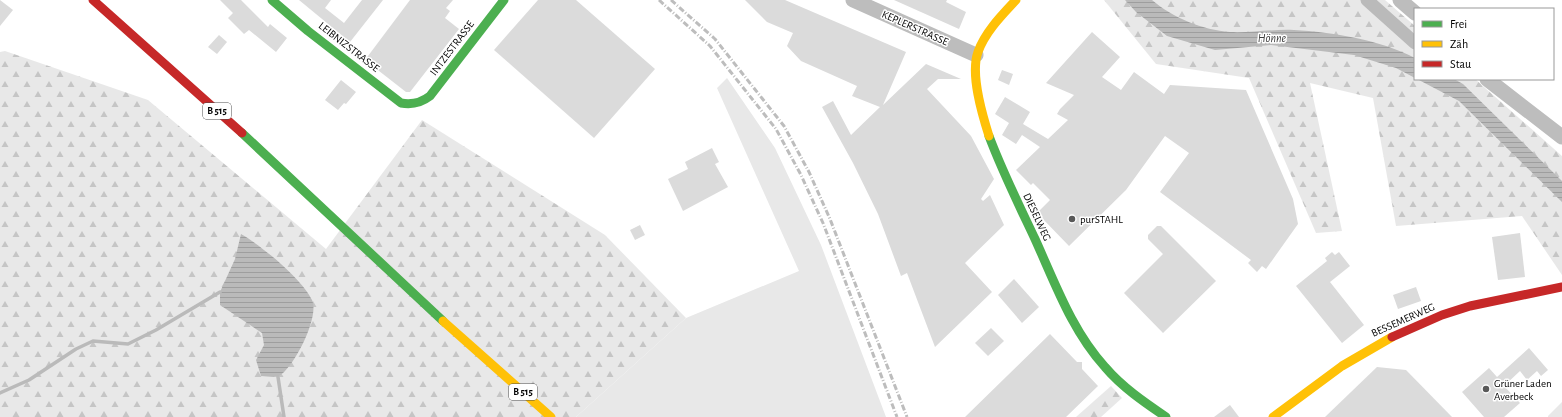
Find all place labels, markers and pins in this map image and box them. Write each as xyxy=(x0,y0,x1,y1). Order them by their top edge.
marker: purSTAHL xyxy=(1067,214,1077,224)
place label: purSTAHL xyxy=(1080,214,1123,225)
place label: Grüner Laden Averbeck xyxy=(1494,378,1552,402)
marker: Grüner Laden Averbeck xyxy=(1481,384,1491,394)

